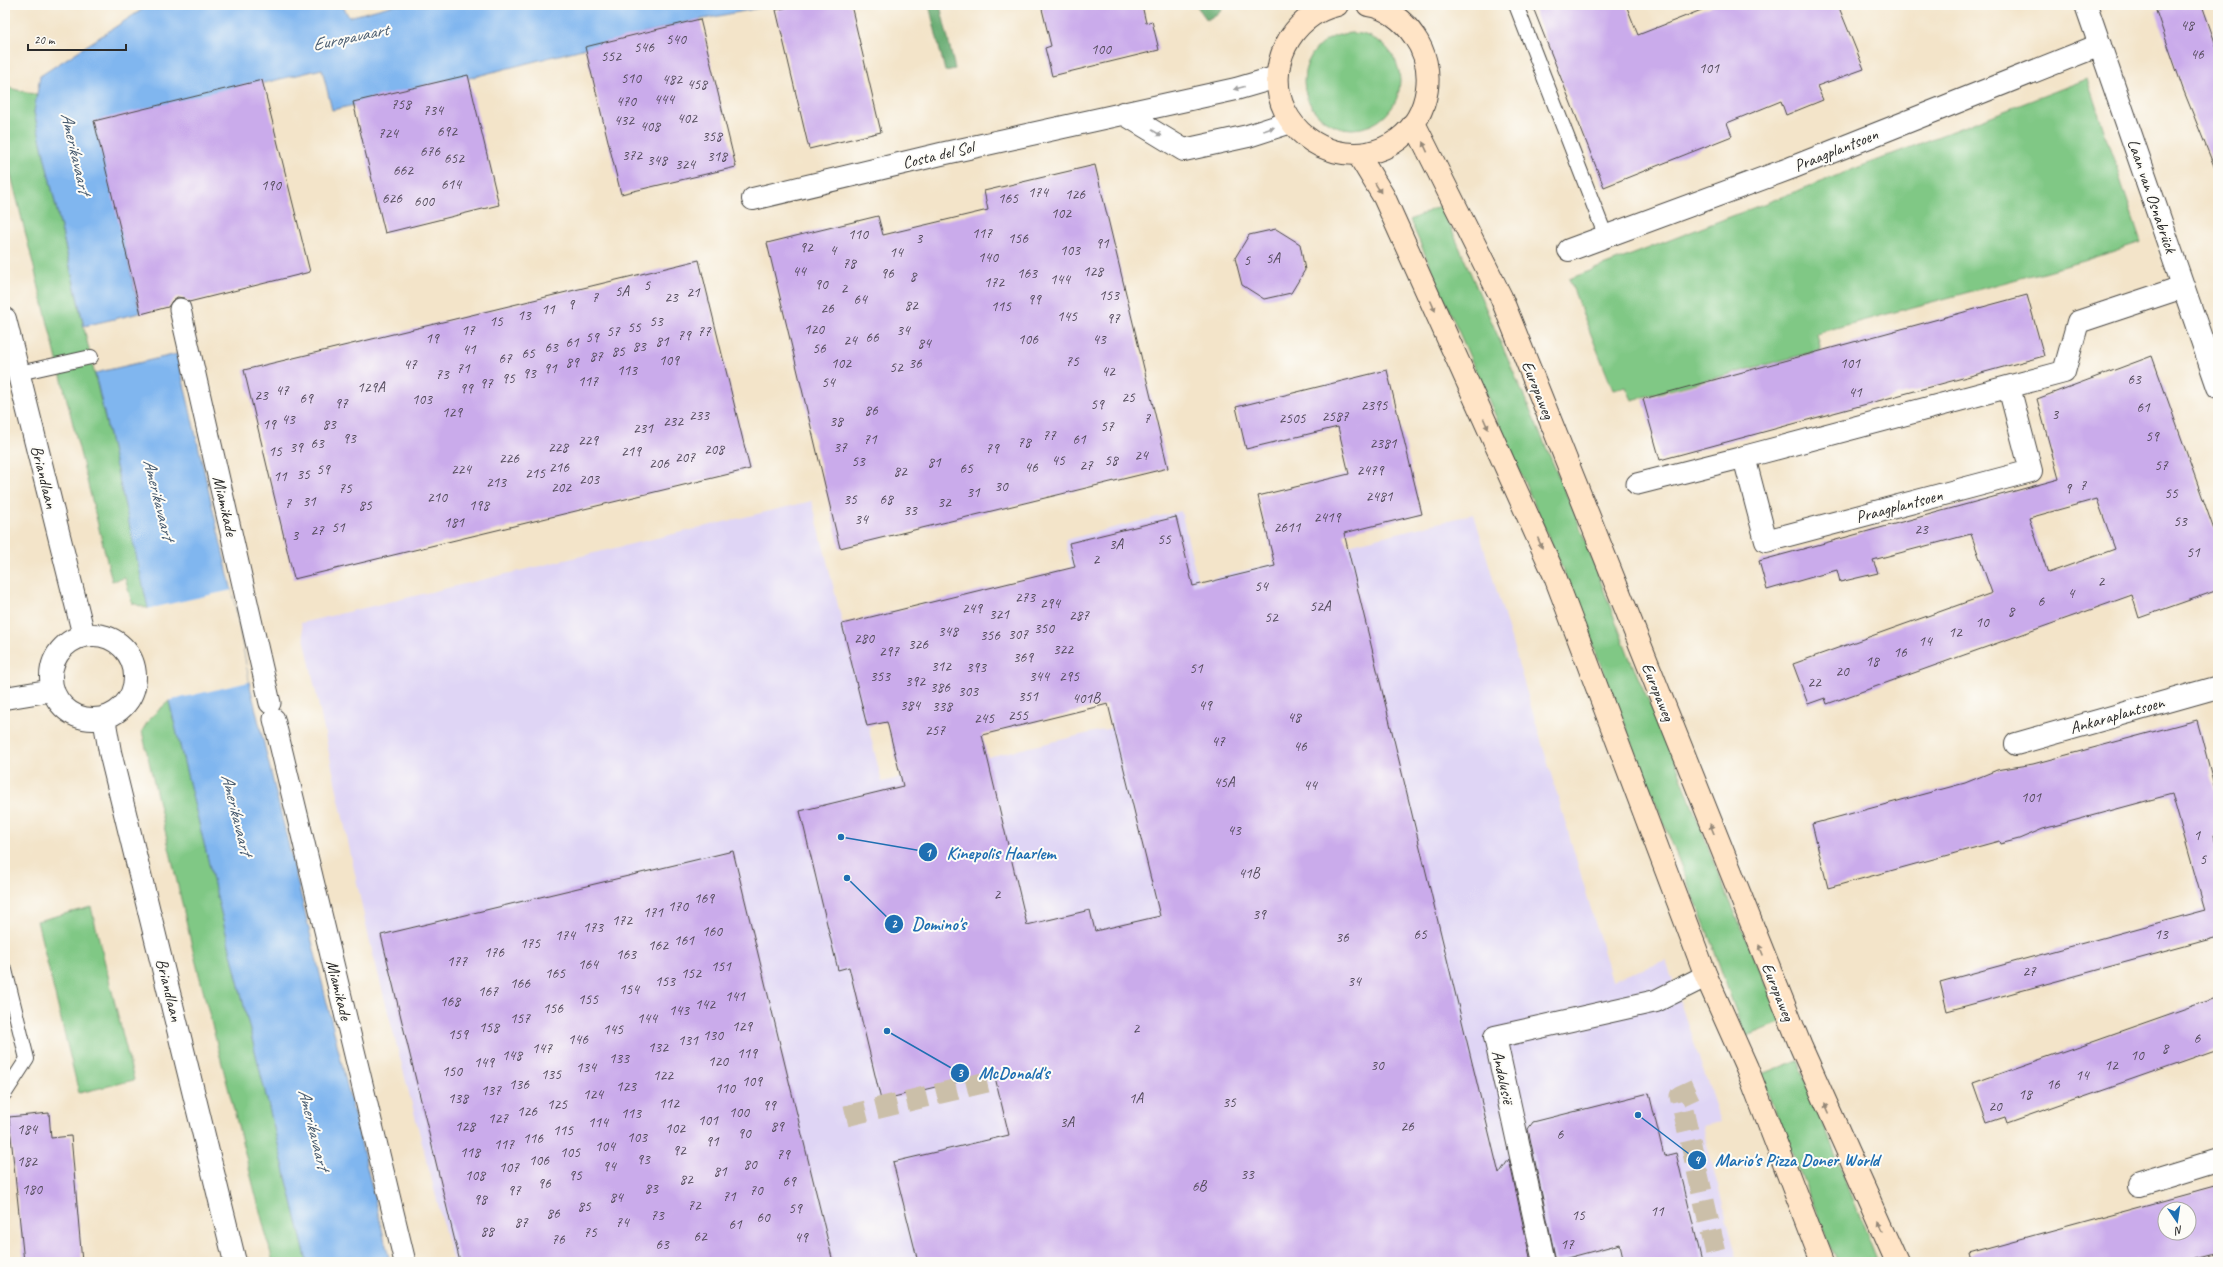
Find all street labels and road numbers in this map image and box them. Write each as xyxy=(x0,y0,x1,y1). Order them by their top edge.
street label: Praagplantsoen xyxy=(1791,124,1881,176)
street label: Costa del Sol xyxy=(900,136,979,173)
street label: Laan van Osnabrück xyxy=(2123,136,2182,257)
street label: Europaweg xyxy=(1517,358,1560,423)
street label: Briandlaan xyxy=(26,443,62,511)
street label: Miamikade xyxy=(208,474,242,539)
street label: Praagplantsoen xyxy=(1853,484,1945,528)
street label: Europaweg xyxy=(1637,660,1680,725)
street label: Ankaraplantsoen xyxy=(2067,691,2168,738)
street label: Briandlaan xyxy=(151,956,187,1024)
street label: Miamikade xyxy=(321,958,357,1024)
street label: Europaweg xyxy=(1757,960,1800,1025)
street label: Andalusië xyxy=(1487,1049,1519,1108)

